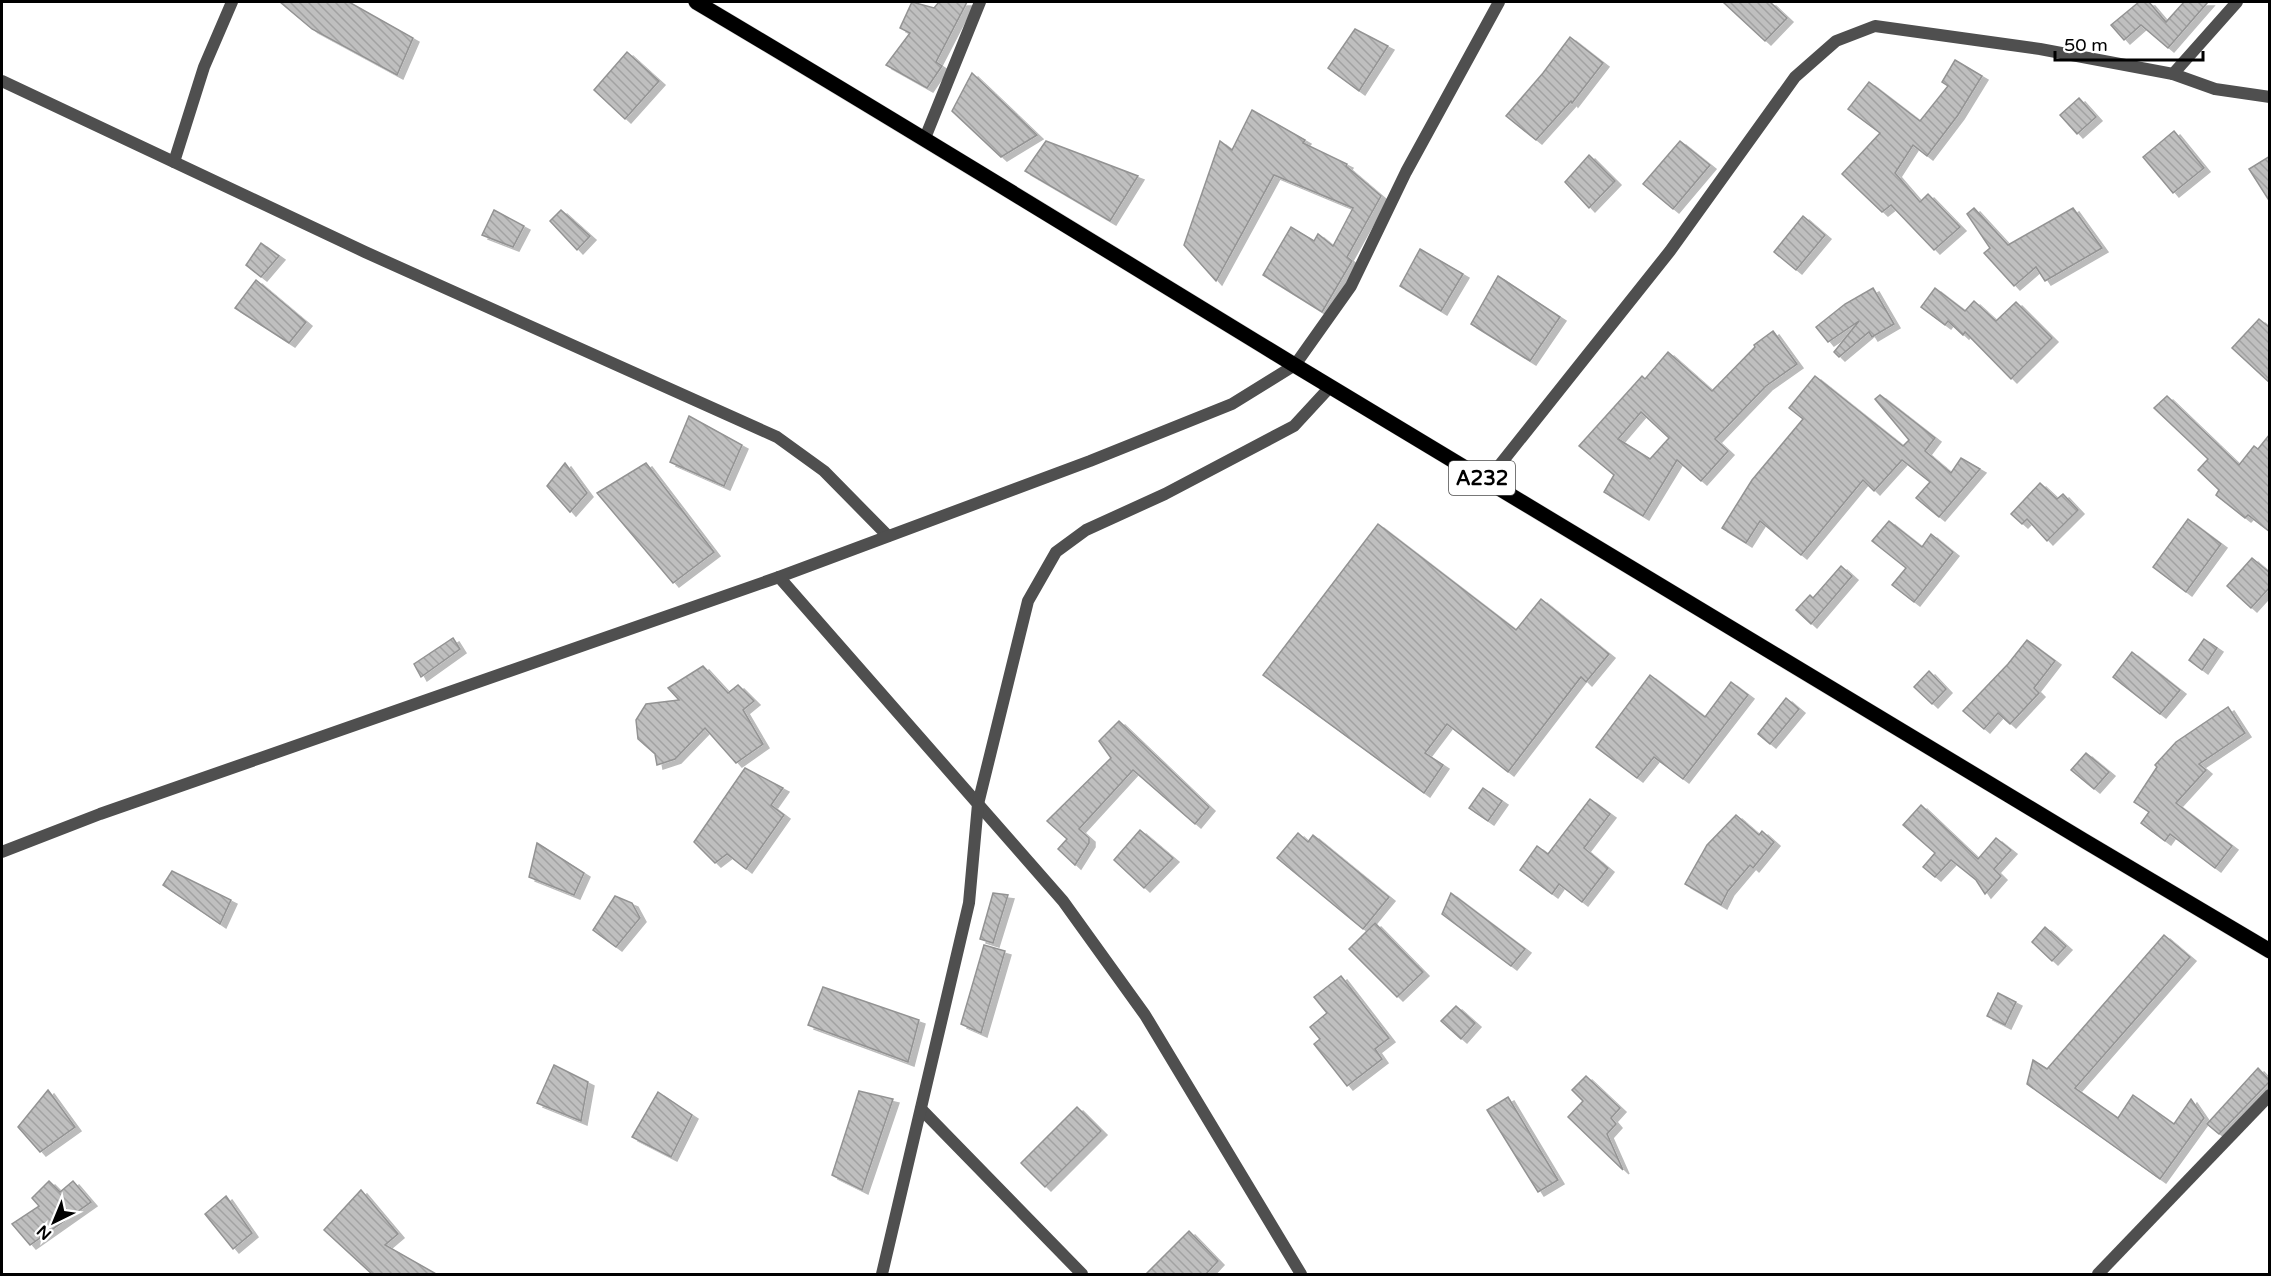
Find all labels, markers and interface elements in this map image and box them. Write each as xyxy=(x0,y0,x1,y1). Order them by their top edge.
scale bar xyxy=(2055,24,2204,62)
text: 50 m xyxy=(2064,34,2108,56)
road number: A232 xyxy=(1449,461,1515,495)
north arrow xyxy=(24,1192,84,1252)
text: N xyxy=(33,1221,56,1244)

